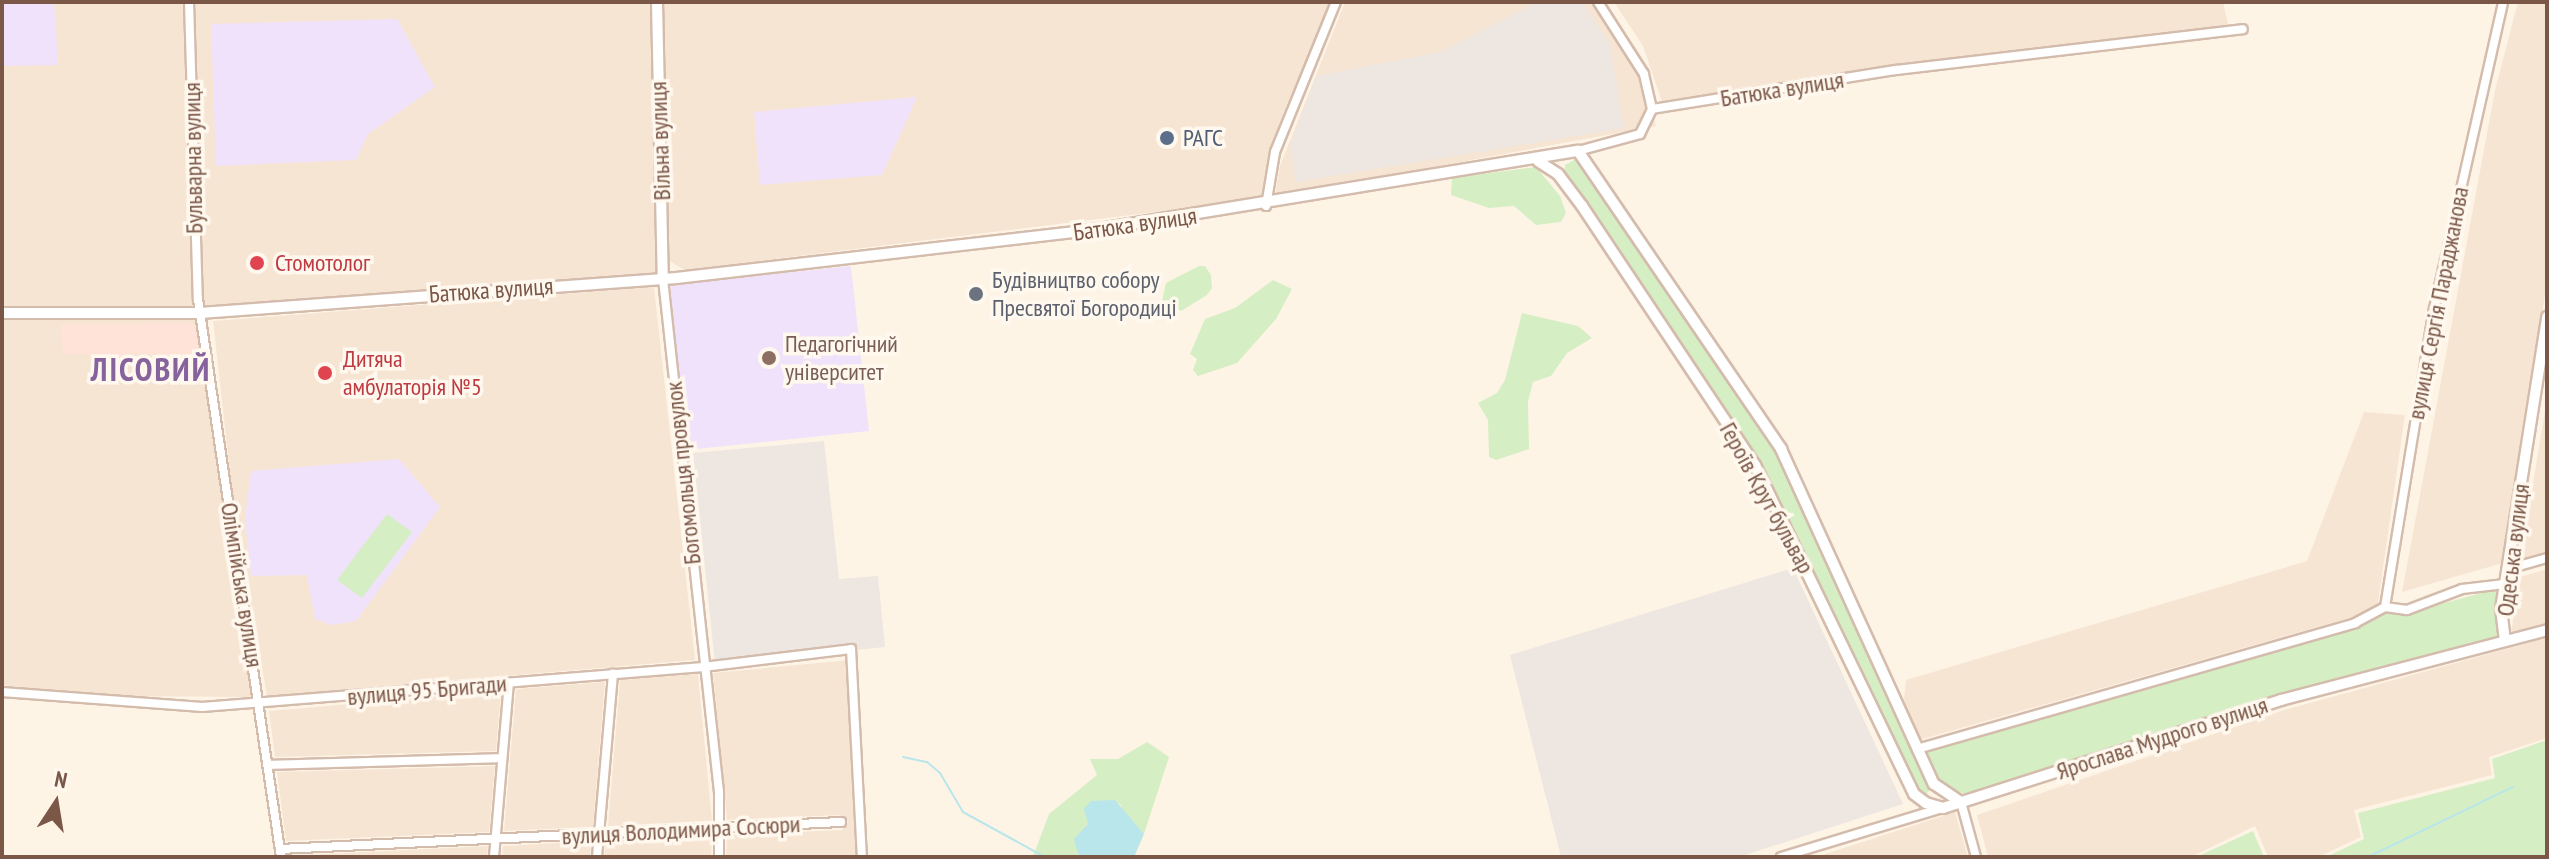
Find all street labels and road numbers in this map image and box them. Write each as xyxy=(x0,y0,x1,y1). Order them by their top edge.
street label: Батюка вулиця xyxy=(1718,65,1846,113)
street label: Вільна вулиця xyxy=(644,81,676,201)
street label: Бульварна вулиця xyxy=(177,82,209,234)
street label: вулиця Сергія Параджанова xyxy=(2401,184,2475,422)
street label: Батюка вулиця xyxy=(1071,201,1199,247)
street label: Батюка вулиця xyxy=(428,271,554,309)
street label: Богомольця провулок xyxy=(659,380,707,566)
street label: Героїв Крут бульвар xyxy=(1713,417,1821,579)
street label: Одеська вулиця xyxy=(2491,482,2535,618)
street label: Олімпійська вулиця xyxy=(215,501,269,669)
street label: вулиця 95 Бригади xyxy=(346,669,508,711)
street label: Ярослава Мудрого вулиця xyxy=(2053,690,2271,786)
street label: вулиця Володимира Сосюри xyxy=(561,809,801,851)

